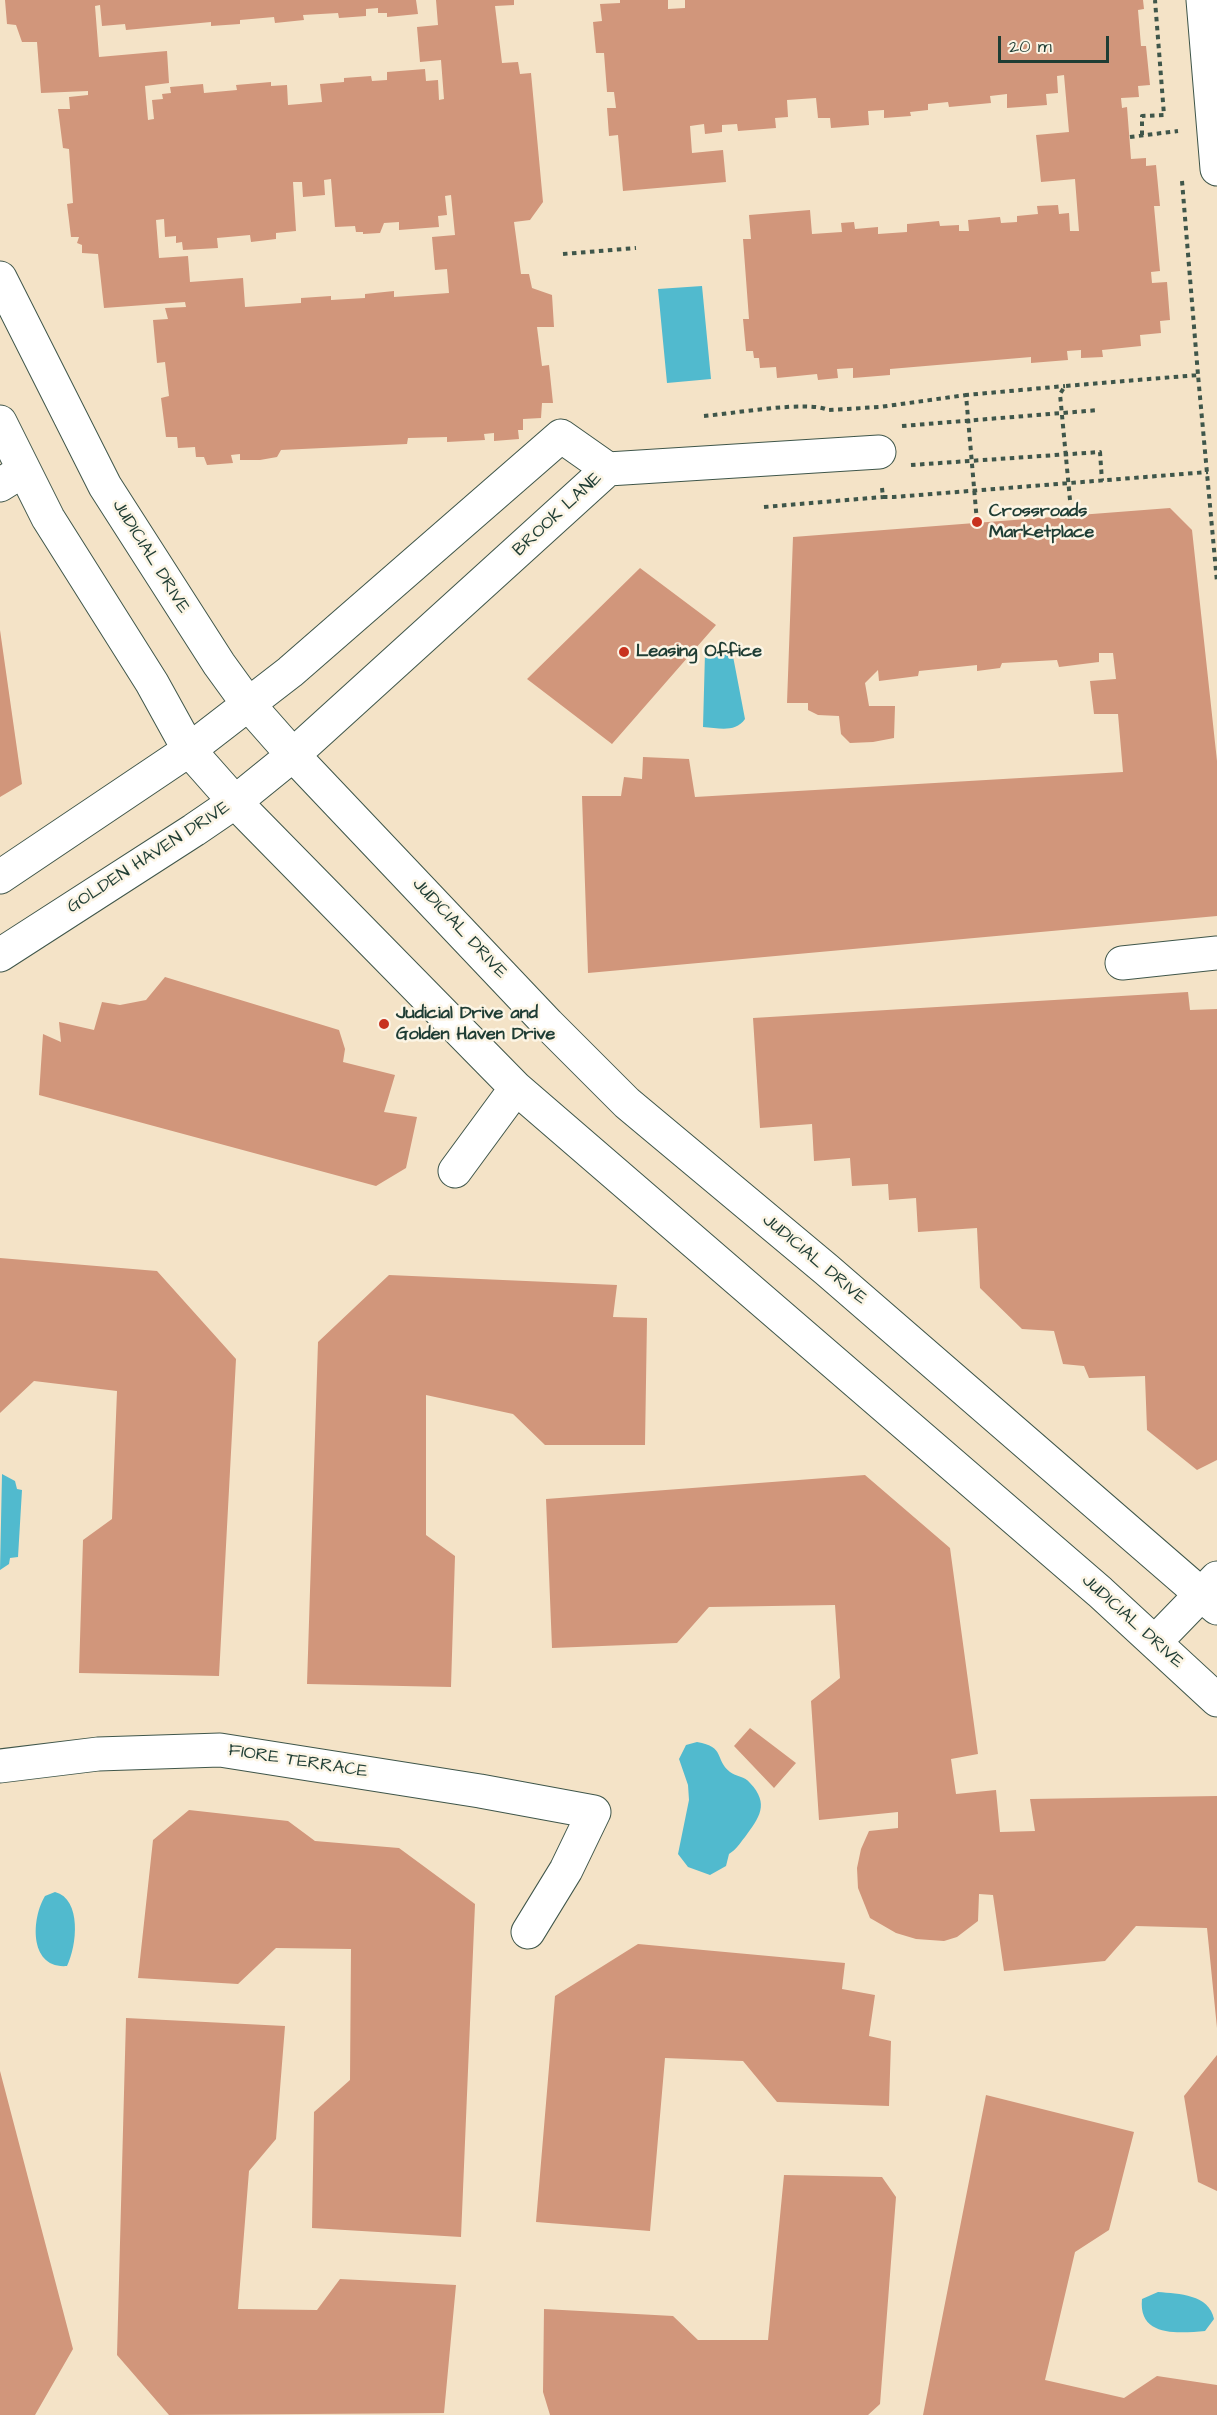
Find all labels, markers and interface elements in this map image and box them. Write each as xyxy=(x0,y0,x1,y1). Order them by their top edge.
scale bar xyxy=(1001,24,1112,62)
text: 20 m xyxy=(1009,34,1052,59)
street label: BROOK LANE xyxy=(509,468,607,562)
street label: JUDICIAL DRIVE xyxy=(106,496,194,618)
place label: Crossroads Marketplace xyxy=(989,501,1094,544)
marker: Crossroads Marketplace xyxy=(970,515,984,529)
place label: Leasing Office xyxy=(636,641,762,663)
marker: Leasing Office xyxy=(617,645,631,659)
street label: GOLDEN HAVEN DRIVE xyxy=(64,797,234,919)
street label: JUDICIAL DRIVE xyxy=(407,874,511,984)
place label: Judicial Drive and Golden Haven Drive xyxy=(396,1003,555,1046)
marker: Judicial Drive and Golden Haven Drive xyxy=(377,1017,391,1031)
street label: JUDICIAL DRIVE xyxy=(757,1210,871,1310)
street label: JUDICIAL DRIVE xyxy=(1077,1571,1187,1673)
street label: FIORE TERRACE xyxy=(227,1740,369,1784)

